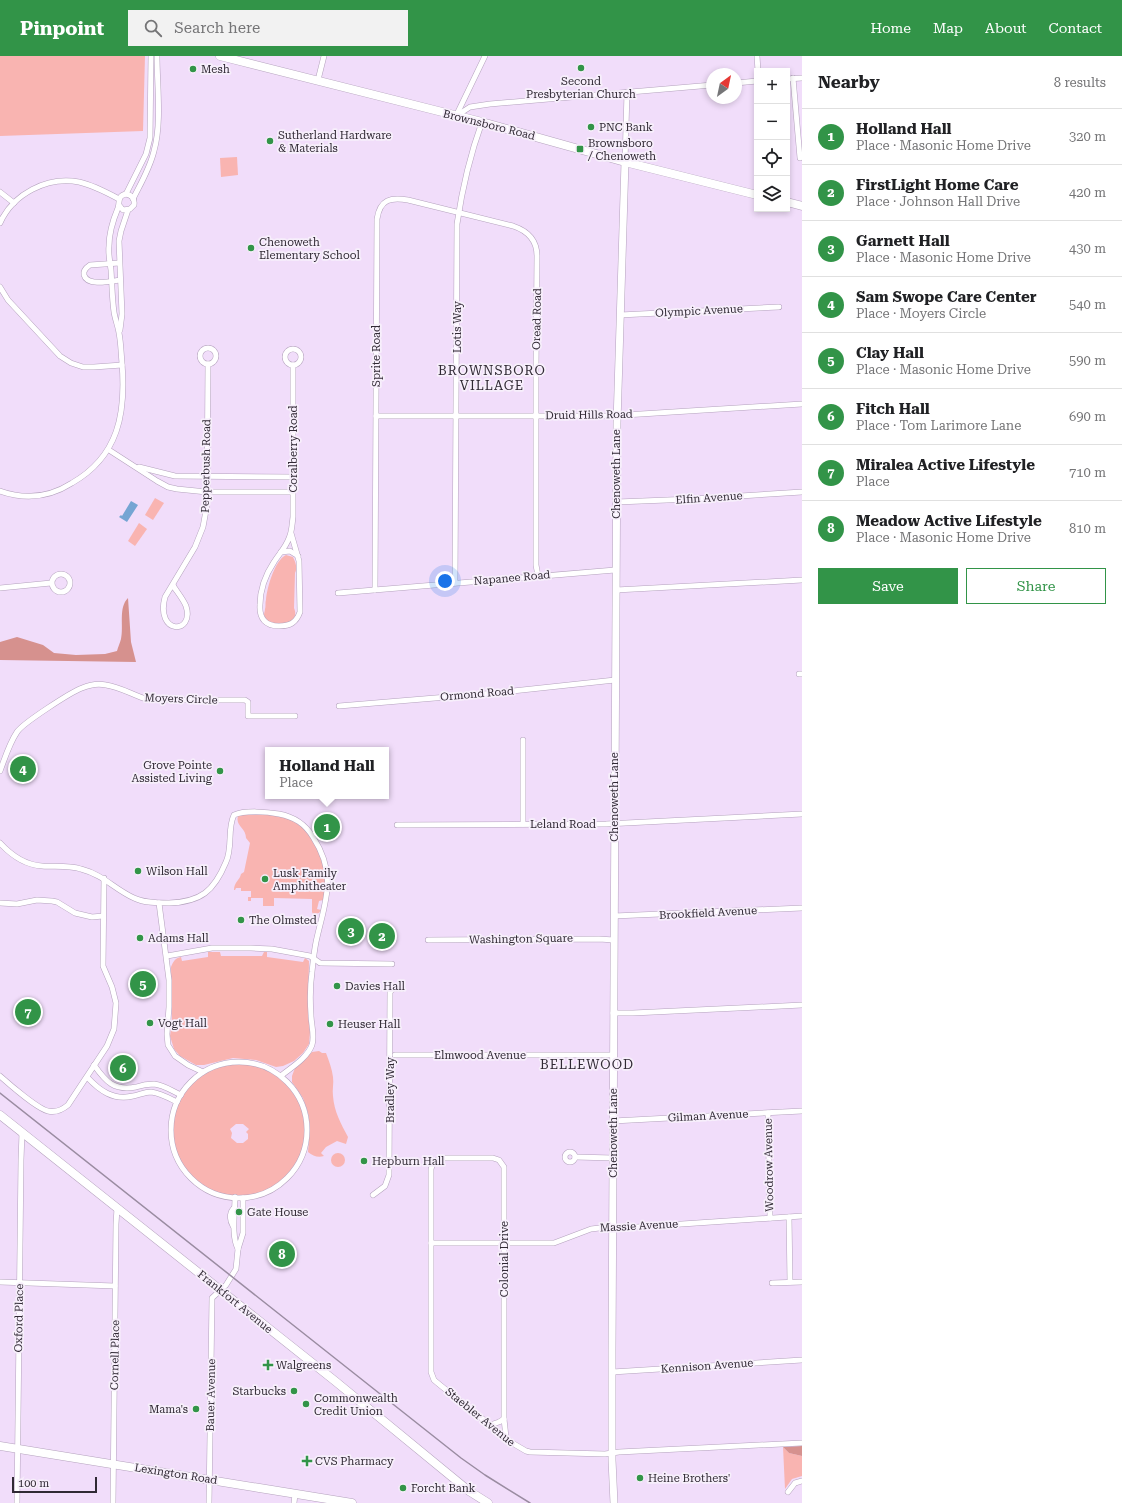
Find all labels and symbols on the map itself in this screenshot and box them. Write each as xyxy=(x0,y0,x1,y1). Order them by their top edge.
place label: Mesh xyxy=(201,63,230,76)
marker: Second Presbyterian Church xyxy=(576,63,586,73)
marker: Mesh xyxy=(188,64,198,74)
north arrow xyxy=(706,68,742,104)
place label: Second Presbyterian Church xyxy=(526,75,636,101)
street label: Brownsboro Road xyxy=(442,107,536,143)
place label: PNC Bank xyxy=(599,121,653,134)
marker: PNC Bank xyxy=(586,122,596,132)
place label: Sutherland Hardware & Materials xyxy=(278,129,392,155)
marker: Sutherland Hardware & Materials xyxy=(265,136,275,146)
place label: Brownsboro / Chenoweth xyxy=(587,137,656,163)
marker: Brownsboro / Chenoweth xyxy=(575,144,585,154)
place label: Chenoweth Elementary School xyxy=(259,236,360,262)
marker: Chenoweth Elementary School xyxy=(246,243,256,253)
street label: Oread Road xyxy=(530,288,544,350)
street label: Lotis Way xyxy=(451,300,464,353)
street label: Olympic Avenue xyxy=(655,302,743,320)
street label: Sprite Road xyxy=(370,325,383,387)
district label: BROWNSBORO VILLAGE xyxy=(438,363,546,393)
street label: Coralberry Road xyxy=(287,405,300,493)
street label: Druid Hills Road xyxy=(545,408,633,422)
street label: Pepperbush Road xyxy=(199,419,213,513)
street label: Chenoweth Lane xyxy=(610,429,623,519)
street label: Elfin Avenue xyxy=(675,489,743,507)
street label: Napanee Road xyxy=(473,568,551,588)
your location xyxy=(435,571,455,591)
street label: Ormond Road xyxy=(440,684,514,704)
street label: Moyers Circle xyxy=(144,691,218,707)
street label: Chenoweth Lane xyxy=(608,752,621,842)
pin: 4 xyxy=(10,754,36,784)
place label: Grove Pointe Assisted Living xyxy=(132,759,213,785)
marker: Grove Pointe Assisted Living xyxy=(215,766,225,776)
pin: 1 xyxy=(314,812,340,842)
street label: Leland Road xyxy=(530,818,596,831)
place label: Wilson Hall xyxy=(146,865,208,878)
marker: Wilson Hall xyxy=(133,866,143,876)
place label: Lusk Family Amphitheater xyxy=(273,867,347,893)
marker: Lusk Family Amphitheater xyxy=(260,874,270,884)
street label: Brookfield Avenue xyxy=(659,904,757,922)
place label: The Olmsted xyxy=(249,914,317,927)
marker: The Olmsted xyxy=(236,915,246,925)
pin: 3 xyxy=(338,916,364,946)
pin: 2 xyxy=(369,921,395,951)
place label: Adams Hall xyxy=(148,932,209,945)
street label: Washington Square xyxy=(469,932,573,946)
marker: Adams Hall xyxy=(135,933,145,943)
pin: 5 xyxy=(130,969,156,999)
place label: Davies Hall xyxy=(345,980,406,993)
marker: Davies Hall xyxy=(332,981,342,991)
pin: 7 xyxy=(15,997,41,1027)
place label: Vogt Hall xyxy=(158,1017,207,1030)
marker: Vogt Hall xyxy=(145,1018,155,1028)
place label: Heuser Hall xyxy=(338,1018,401,1031)
marker: Heuser Hall xyxy=(325,1019,335,1029)
street label: Elmwood Avenue xyxy=(434,1049,526,1062)
pin: 6 xyxy=(110,1053,136,1083)
street label: Bradley Way xyxy=(384,1056,397,1123)
district label: BELLEWOOD xyxy=(540,1057,634,1072)
street label: Chenoweth Lane xyxy=(607,1088,620,1178)
street label: Gilman Avenue xyxy=(667,1107,749,1125)
street label: Woodrow Avenue xyxy=(762,1118,776,1212)
place label: Hepburn Hall xyxy=(372,1155,445,1168)
marker: Hepburn Hall xyxy=(359,1156,369,1166)
place label: Gate House xyxy=(247,1206,308,1219)
marker: Gate House xyxy=(234,1207,244,1217)
street label: Massie Avenue xyxy=(599,1217,679,1235)
street label: Colonial Drive xyxy=(498,1221,511,1297)
pin: 8 xyxy=(269,1239,295,1269)
street label: Frankfort Avenue xyxy=(195,1268,275,1336)
street label: Oxford Place xyxy=(12,1284,26,1352)
street label: Cornell Place xyxy=(108,1320,122,1390)
street label: Kennison Avenue xyxy=(660,1356,754,1376)
street label: Bauer Avenue xyxy=(204,1358,218,1432)
place label: Walgreens xyxy=(276,1359,331,1372)
marker: Walgreens xyxy=(263,1360,273,1370)
place label: Starbucks xyxy=(232,1385,286,1398)
street label: Staebler Avenue xyxy=(443,1385,517,1449)
marker: Starbucks xyxy=(289,1386,299,1396)
place label: Commonwealth Credit Union xyxy=(314,1392,398,1418)
marker: Commonwealth Credit Union xyxy=(301,1399,311,1409)
place label: Mama's xyxy=(149,1403,188,1416)
marker: Mama's xyxy=(191,1404,201,1414)
place label: CVS Pharmacy xyxy=(315,1455,394,1468)
marker: CVS Pharmacy xyxy=(302,1456,312,1466)
street label: Lexington Road xyxy=(134,1461,218,1487)
place label: Heine Brothers' xyxy=(648,1472,731,1485)
marker: Heine Brothers' xyxy=(635,1473,645,1483)
scale bar xyxy=(12,1475,97,1494)
place label: Forcht Bank xyxy=(411,1482,476,1495)
marker: Forcht Bank xyxy=(398,1483,408,1493)

